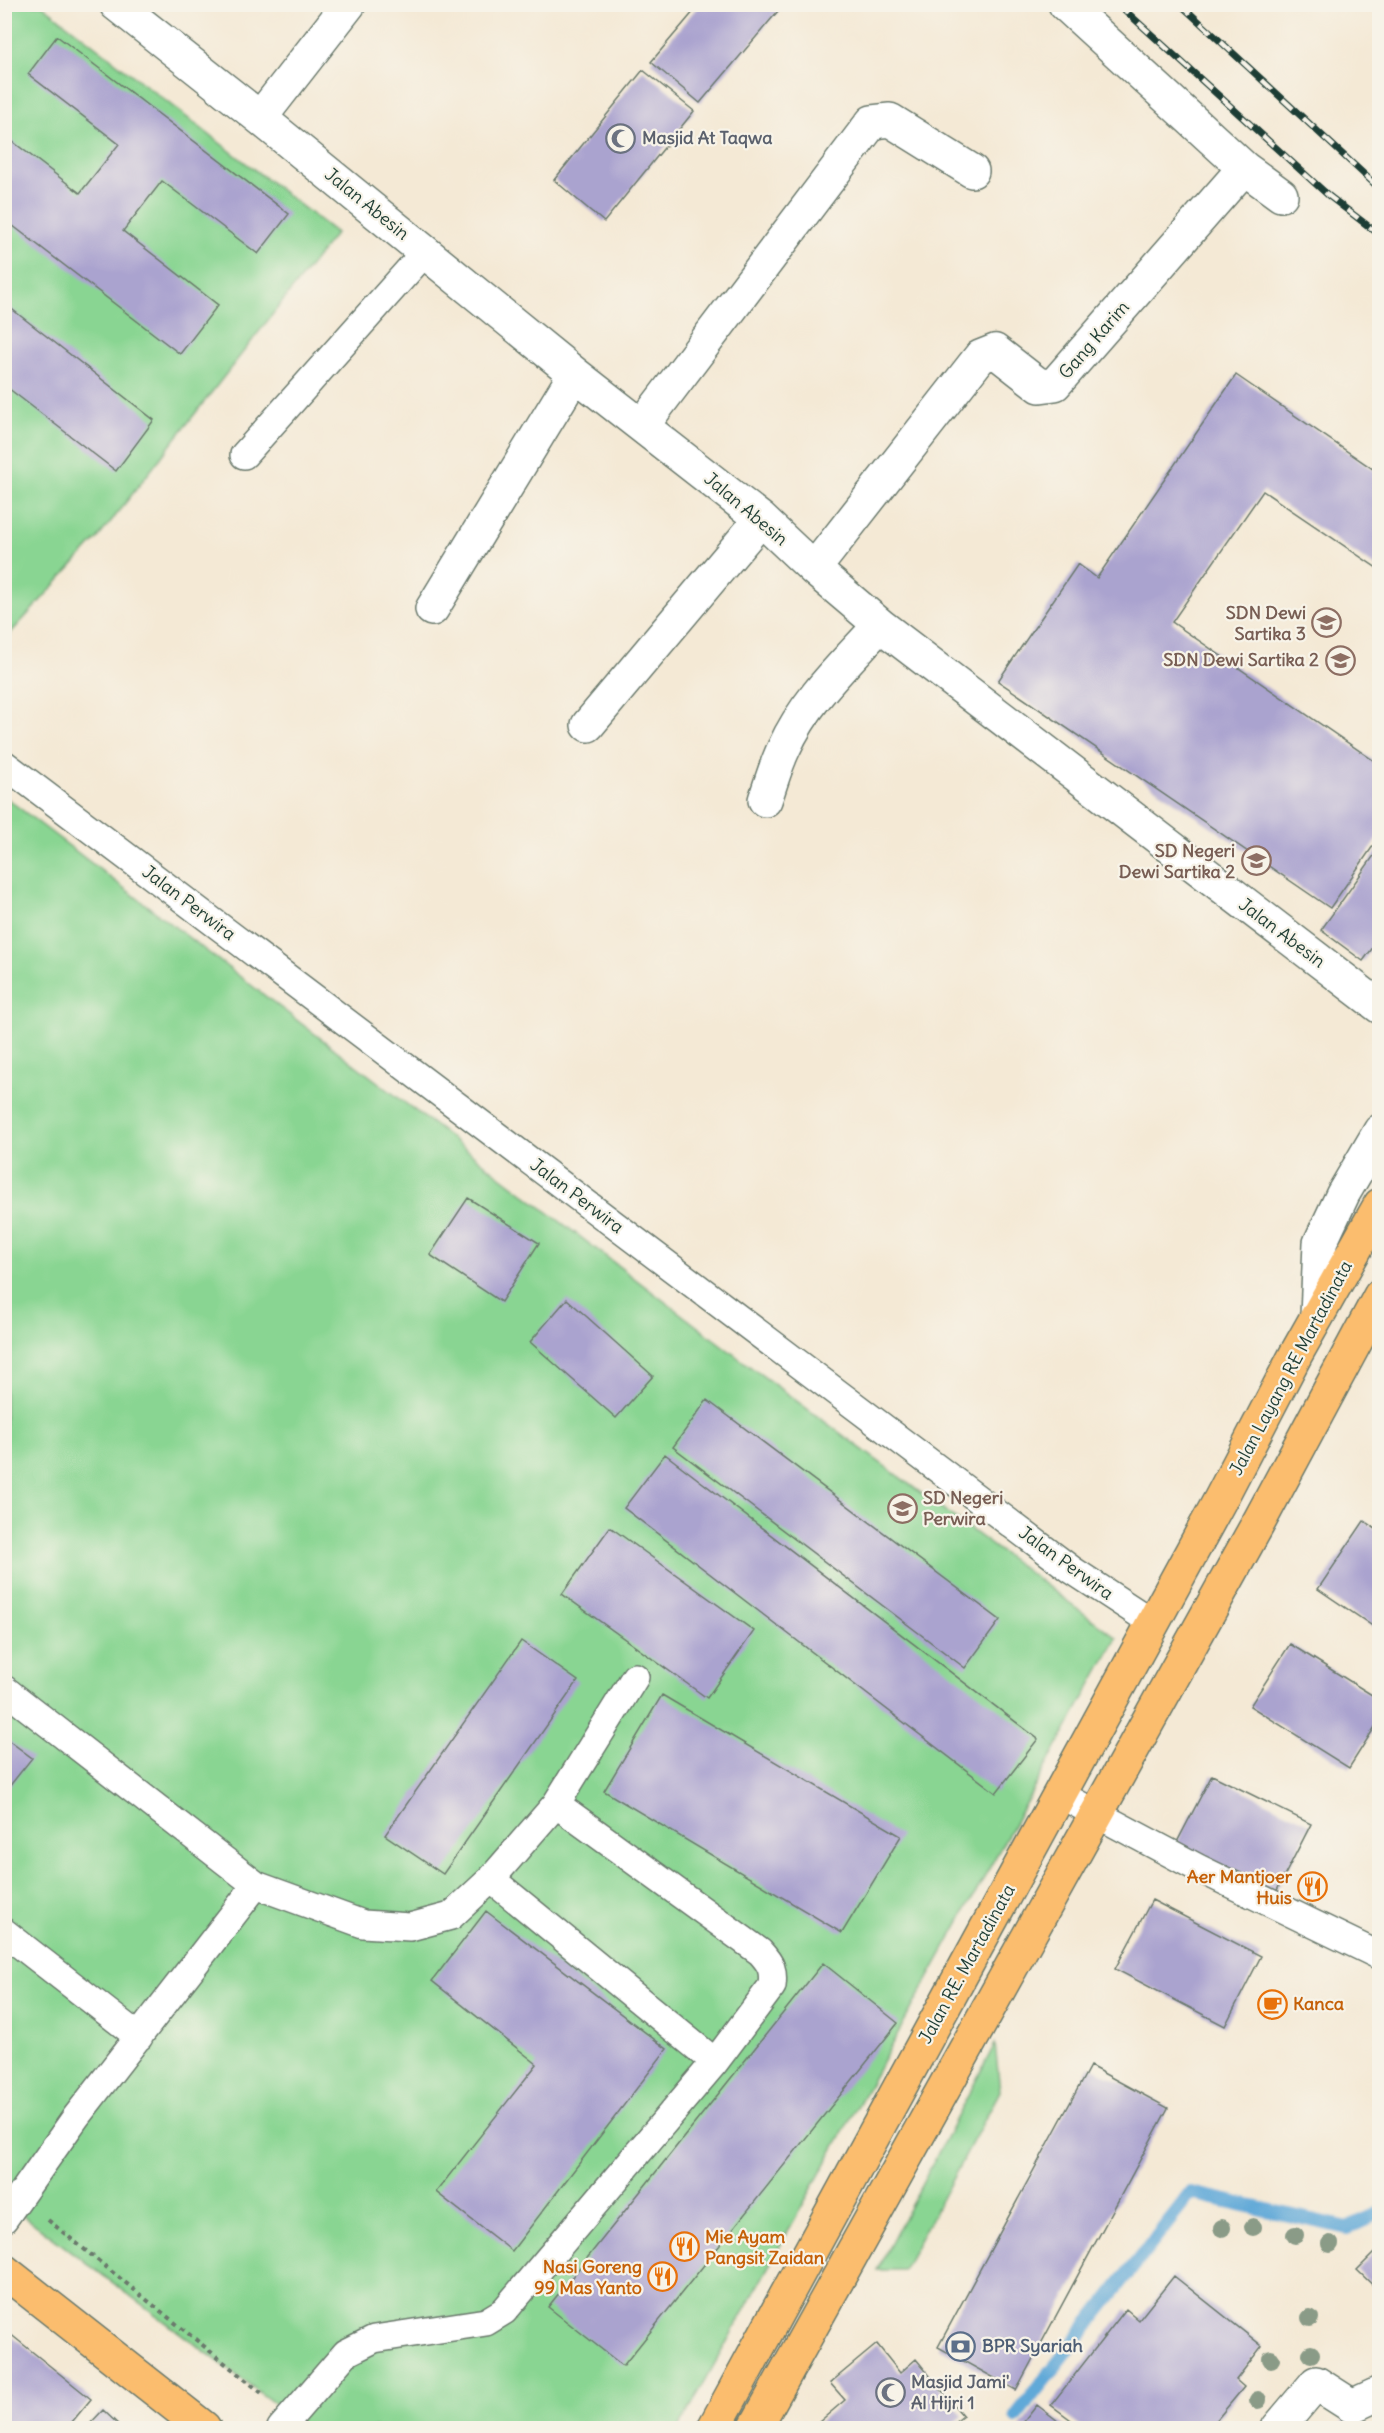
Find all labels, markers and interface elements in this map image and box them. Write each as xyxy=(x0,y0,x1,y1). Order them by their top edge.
mosque icon: Masjid At Taqwa xyxy=(605,122,637,154)
place label: Masjid At Taqwa xyxy=(642,126,772,149)
street label: Jalan Abesin xyxy=(320,163,414,245)
street label: Gang Karim xyxy=(1053,296,1134,384)
street label: Jalan Abesin xyxy=(700,467,793,550)
place label: SDN Dewi Sartika 3 xyxy=(1226,601,1306,645)
school or university icon: SDN Dewi Sartika 3 xyxy=(1311,607,1343,639)
school or university icon: SDN Dewi Sartika 2 xyxy=(1324,644,1356,676)
place label: SDN Dewi Sartika 2 xyxy=(1163,648,1319,671)
place label: SD Negeri Dewi Sartika 2 xyxy=(1119,839,1235,883)
school or university icon: SD Negeri Dewi Sartika 2 xyxy=(1240,845,1272,877)
street label: Jalan Perwira xyxy=(138,860,241,945)
street label: Jalan Abesin xyxy=(1235,893,1330,973)
street label: Jalan Perwira xyxy=(526,1153,629,1238)
street label: Jalan Layang RE Martadinata xyxy=(1224,1256,1357,1479)
place label: SD Negeri Perwira xyxy=(923,1486,1003,1530)
school or university icon: SD Negeri Perwira xyxy=(886,1492,918,1524)
street label: Jalan Perwira xyxy=(1015,1521,1118,1605)
place label: Aer Mantjoer Huis xyxy=(1187,1865,1293,1909)
restaurant icon: Aer Mantjoer Huis xyxy=(1297,1871,1329,1903)
street label: Jalan RE. Martadinata xyxy=(913,1880,1020,2047)
cafe icon: Kanca xyxy=(1256,1988,1288,2020)
place label: Kanca xyxy=(1293,1992,1344,2015)
place label: Mie Ayam Pangsit Zaidan xyxy=(705,2225,825,2269)
restaurant icon: Mie Ayam Pangsit Zaidan xyxy=(668,2231,700,2263)
place label: Nasi Goreng 99 Mas Yanto xyxy=(534,2255,642,2299)
restaurant icon: Nasi Goreng 99 Mas Yanto xyxy=(647,2261,679,2293)
bank icon: BPR Syariah xyxy=(945,2330,977,2362)
place label: BPR Syariah xyxy=(982,2334,1084,2357)
place label: Masjid Jami' Al Hijri 1 xyxy=(911,2370,1009,2414)
mosque icon: Masjid Jami' Al Hijri 1 xyxy=(874,2376,906,2408)

